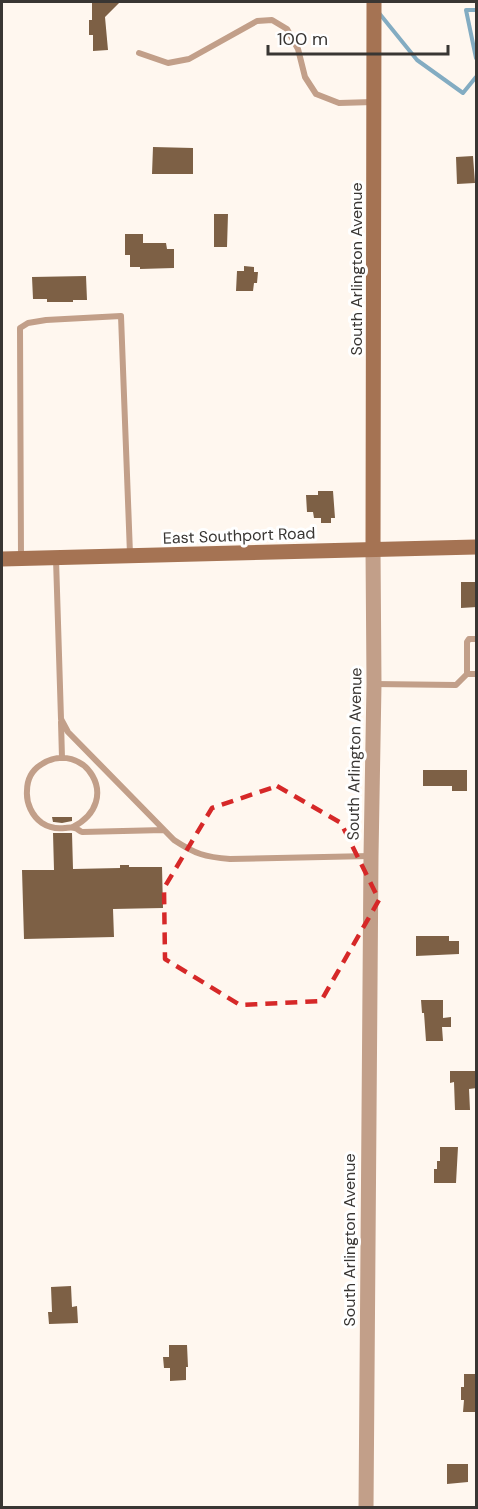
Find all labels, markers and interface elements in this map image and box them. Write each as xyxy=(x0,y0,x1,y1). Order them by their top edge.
scale bar xyxy=(268,18,448,56)
text: 100 m xyxy=(277,27,328,51)
street label: South Arlington Avenue xyxy=(346,182,367,356)
street label: East Southport Road xyxy=(162,522,316,549)
street label: South Arlington Avenue xyxy=(342,667,367,841)
street label: South Arlington Avenue xyxy=(339,1153,360,1327)

